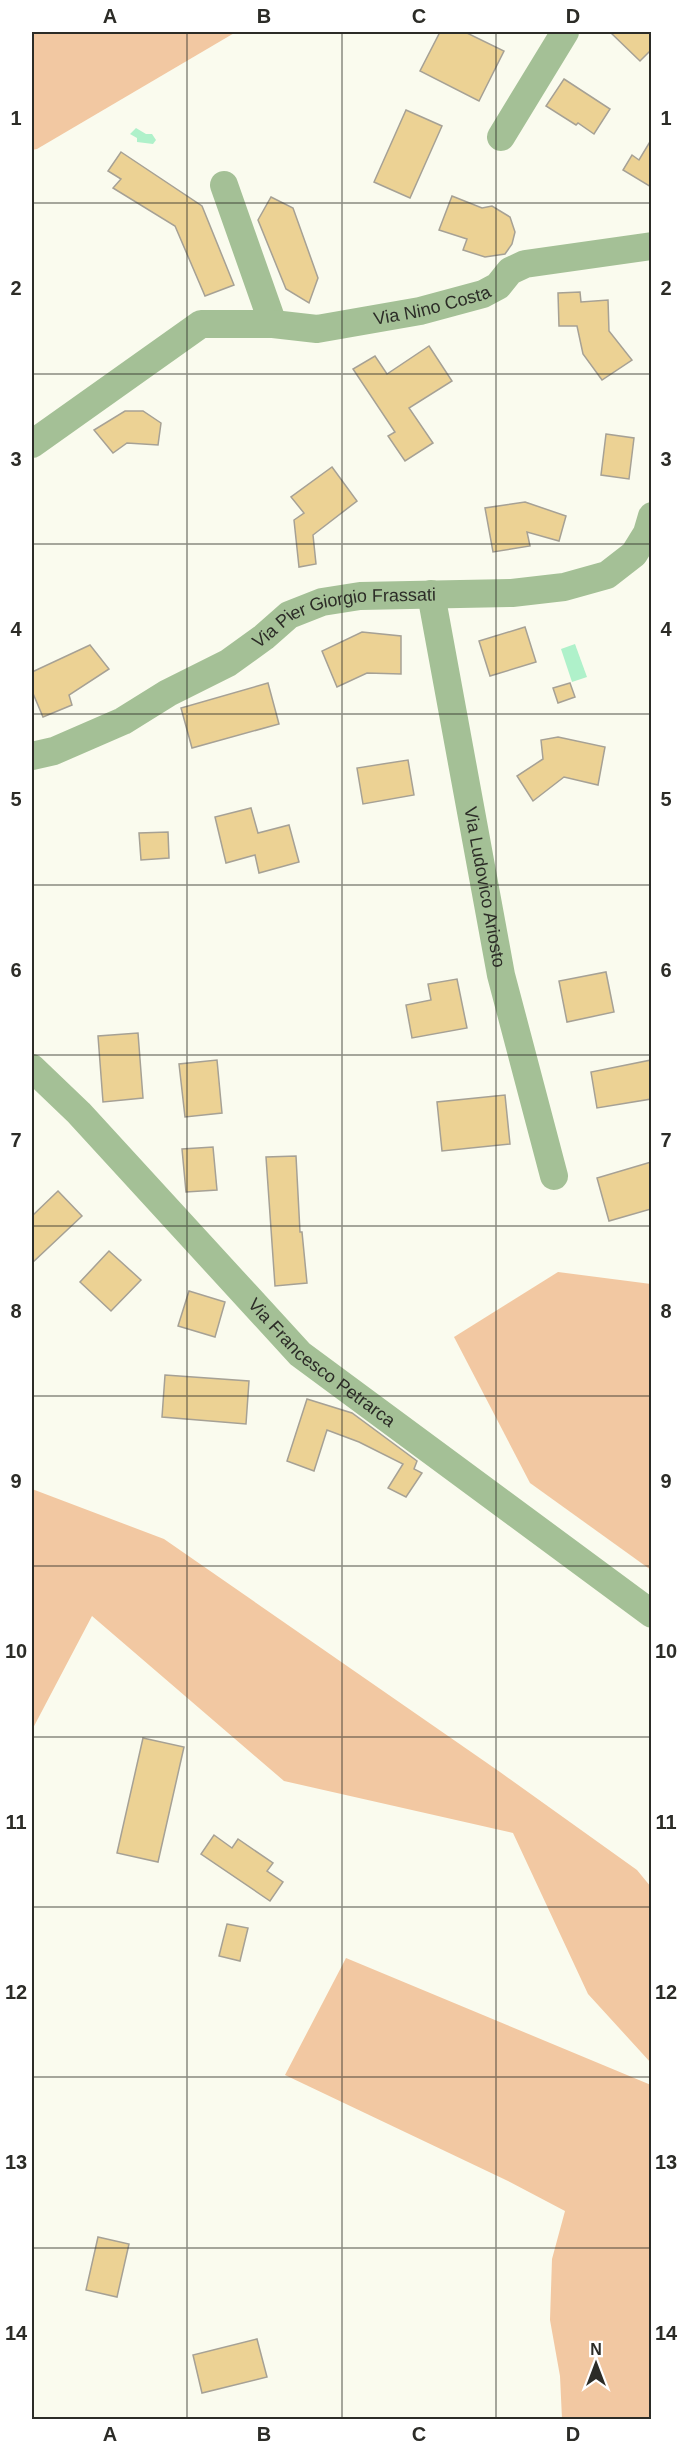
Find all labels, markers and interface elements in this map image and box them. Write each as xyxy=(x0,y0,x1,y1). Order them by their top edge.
text: A xyxy=(103,5,117,27)
text: B xyxy=(257,5,271,27)
text: C xyxy=(412,5,426,27)
text: D xyxy=(566,5,580,27)
text: 1 xyxy=(10,107,22,129)
text: 1 xyxy=(660,107,672,129)
text: 2 xyxy=(10,277,22,299)
text: 2 xyxy=(660,277,672,299)
street label: Via Nino Costa xyxy=(372,281,495,329)
text: 3 xyxy=(10,448,22,470)
text: 3 xyxy=(660,448,672,470)
street label: Via Pier Giorgio Frassati xyxy=(249,585,436,652)
text: 4 xyxy=(10,618,22,640)
text: 4 xyxy=(660,618,672,640)
text: 5 xyxy=(10,788,22,810)
text: 5 xyxy=(660,788,672,810)
street label: Via Ludovico Ariosto xyxy=(460,805,509,969)
text: 6 xyxy=(10,959,22,981)
text: 6 xyxy=(660,959,672,981)
text: 7 xyxy=(10,1129,22,1151)
text: 7 xyxy=(660,1129,672,1151)
street label: Via Francesco Petrarca xyxy=(244,1294,400,1431)
text: 8 xyxy=(10,1300,22,1322)
text: 8 xyxy=(660,1300,672,1322)
text: 9 xyxy=(10,1470,22,1492)
text: 9 xyxy=(660,1470,672,1492)
text: 10 xyxy=(5,1640,27,1662)
text: 10 xyxy=(655,1640,677,1662)
text: 11 xyxy=(5,1811,27,1833)
text: 11 xyxy=(655,1811,677,1833)
text: 12 xyxy=(5,1981,27,2003)
text: 12 xyxy=(655,1981,677,2003)
text: 13 xyxy=(5,2151,27,2173)
text: 13 xyxy=(655,2151,677,2173)
text: 14 xyxy=(5,2322,28,2344)
text: 14 xyxy=(655,2322,678,2344)
north arrow xyxy=(566,2334,626,2394)
text: N xyxy=(590,2341,602,2358)
text: A xyxy=(103,2423,117,2445)
text: B xyxy=(257,2423,271,2445)
text: C xyxy=(412,2423,426,2445)
text: D xyxy=(566,2423,580,2445)

